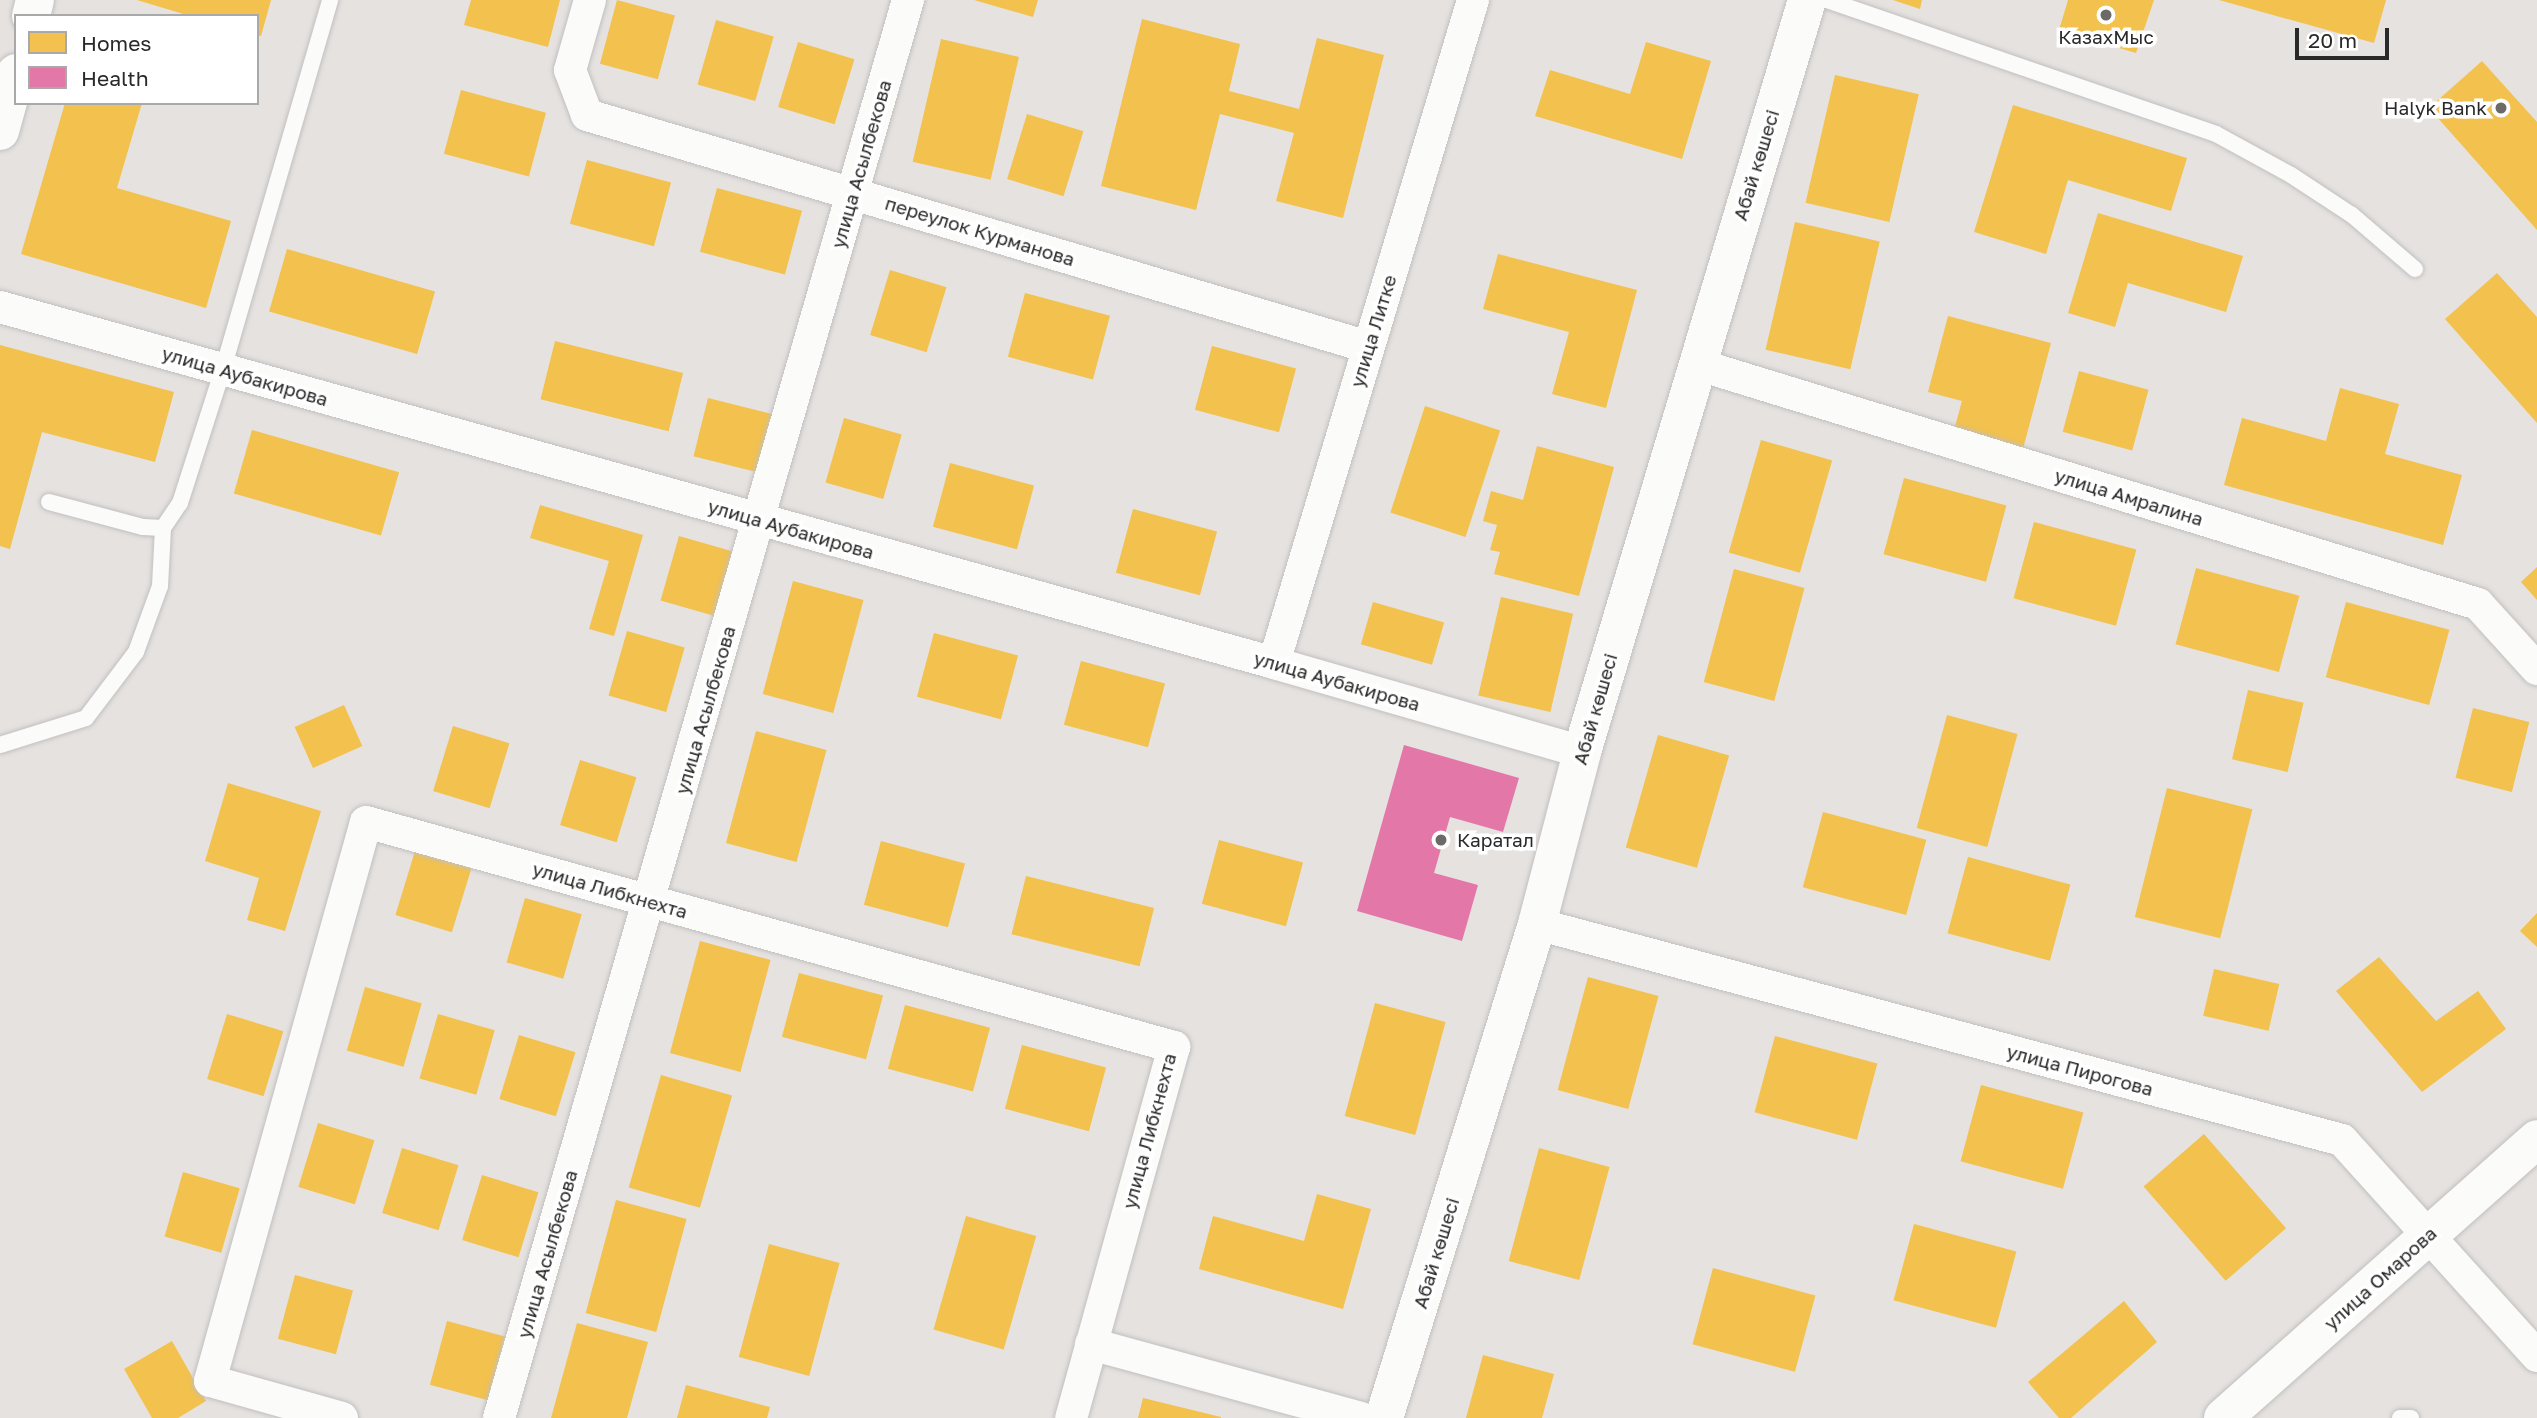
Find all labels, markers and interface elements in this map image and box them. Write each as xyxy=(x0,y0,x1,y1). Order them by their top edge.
marker: КазахМыс xyxy=(2098,7,2114,23)
legend xyxy=(14,14,259,105)
scale bar xyxy=(2299,14,2394,58)
place label: КазахМыс xyxy=(2058,26,2154,48)
text: 20 m xyxy=(2308,27,2357,53)
text: Homes xyxy=(81,30,151,56)
text: Health xyxy=(81,65,149,91)
street label: улица Асылбекова xyxy=(826,77,896,251)
place label: Halyk Bank xyxy=(2384,97,2487,119)
marker: Halyk Bank xyxy=(2493,100,2509,116)
street label: Абай көшесі xyxy=(1728,107,1784,223)
street label: переулок Курманова xyxy=(883,191,1077,271)
street label: улица Литке xyxy=(1345,272,1401,390)
street label: улица Аубакирова xyxy=(159,341,331,411)
street label: улица Амралина xyxy=(2052,464,2206,530)
street label: улица Аубакирова xyxy=(705,494,877,564)
street label: улица Асылбекова xyxy=(670,623,740,797)
street label: улица Аубакирова xyxy=(1251,646,1423,716)
street label: Абай көшесі xyxy=(1568,651,1622,767)
place label: Каратал xyxy=(1457,829,1534,851)
marker: Каратал xyxy=(1431,830,1451,850)
street label: улица Либкнехта xyxy=(530,857,690,923)
street label: улица Пирогова xyxy=(2004,1039,2156,1101)
street label: улица Либкнехта xyxy=(1117,1051,1181,1211)
street label: улица Асылбекова xyxy=(512,1167,582,1341)
street label: Абай көшесі xyxy=(1408,1195,1464,1311)
street label: улица Омарова xyxy=(2319,1222,2441,1334)

